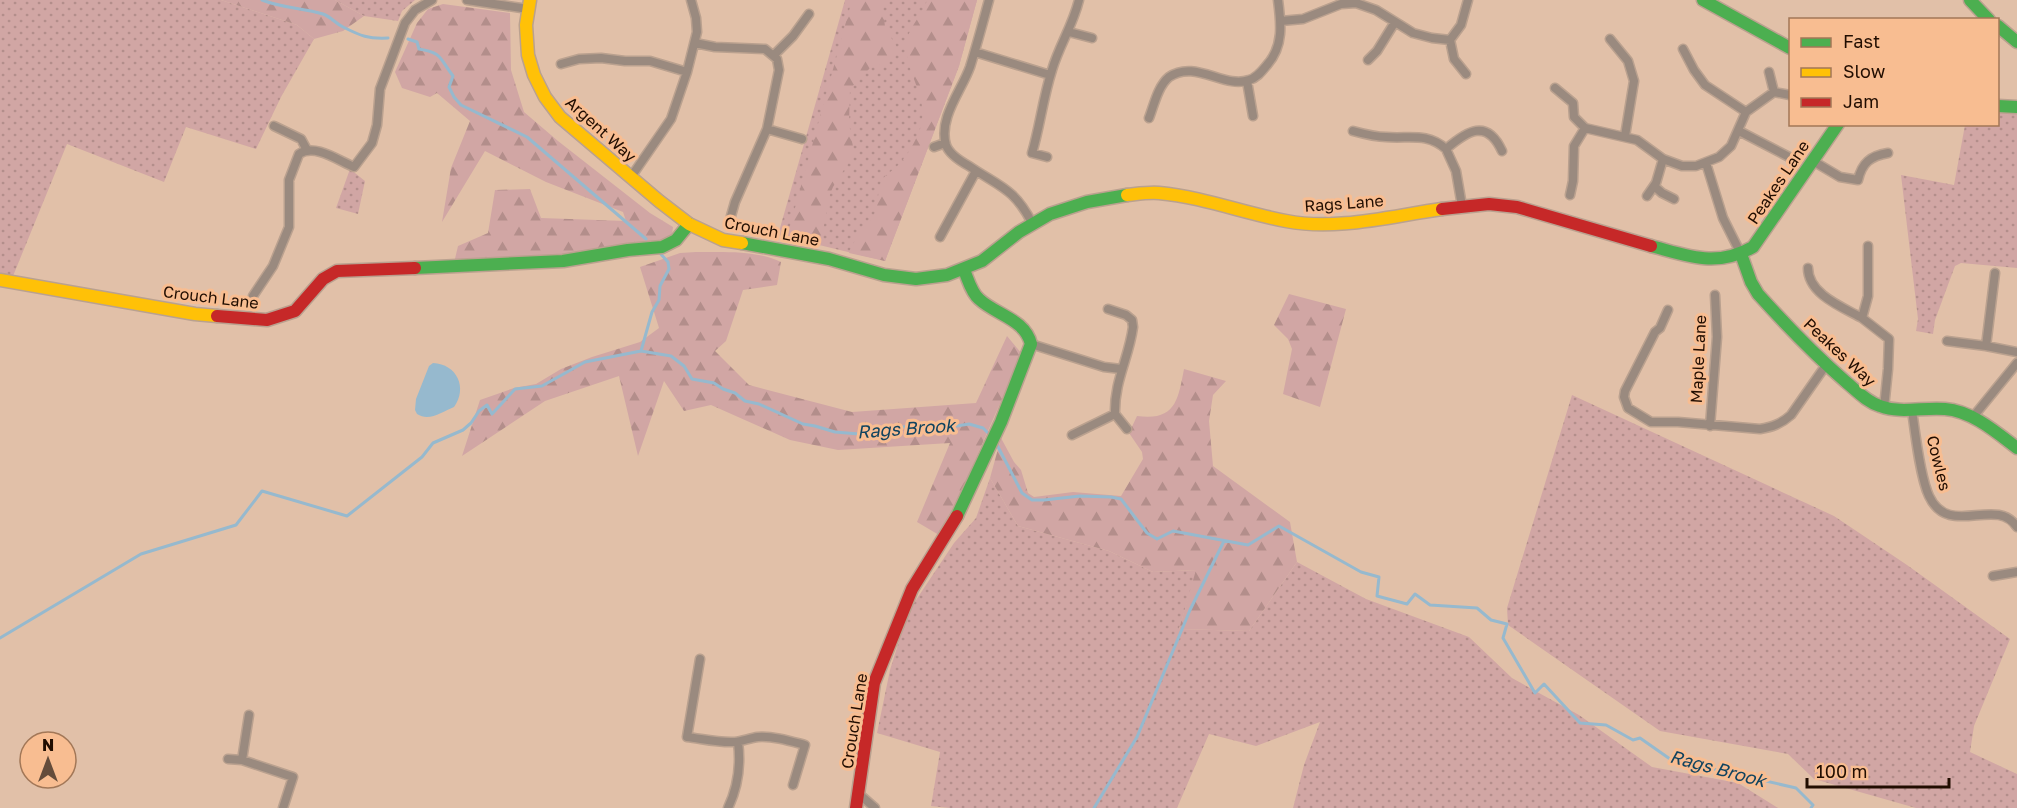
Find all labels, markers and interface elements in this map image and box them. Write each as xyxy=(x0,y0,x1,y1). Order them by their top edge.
legend xyxy=(1789,18,1999,126)
text: Fast xyxy=(1843,30,1880,52)
text: Slow xyxy=(1843,60,1886,82)
text: Jam xyxy=(1843,90,1879,112)
street label: Argent Way xyxy=(561,92,641,166)
street label: Peakes Lane xyxy=(1743,136,1813,228)
street label: Rags Lane xyxy=(1304,190,1384,216)
street label: Crouch Lane xyxy=(723,212,821,250)
street label: Crouch Lane xyxy=(162,281,260,313)
street label: Peakes Way xyxy=(1800,313,1880,391)
street label: Maple Lane xyxy=(1686,314,1710,404)
water label: Rags Brook xyxy=(856,413,957,442)
street label: Cowles xyxy=(1923,433,1955,493)
street label: Crouch Lane xyxy=(837,672,871,770)
north arrow xyxy=(18,730,78,790)
text: N xyxy=(42,735,54,755)
water label: Rags Brook xyxy=(1668,745,1770,792)
scale bar xyxy=(1807,751,1950,789)
text: 100 m xyxy=(1816,760,1867,782)

